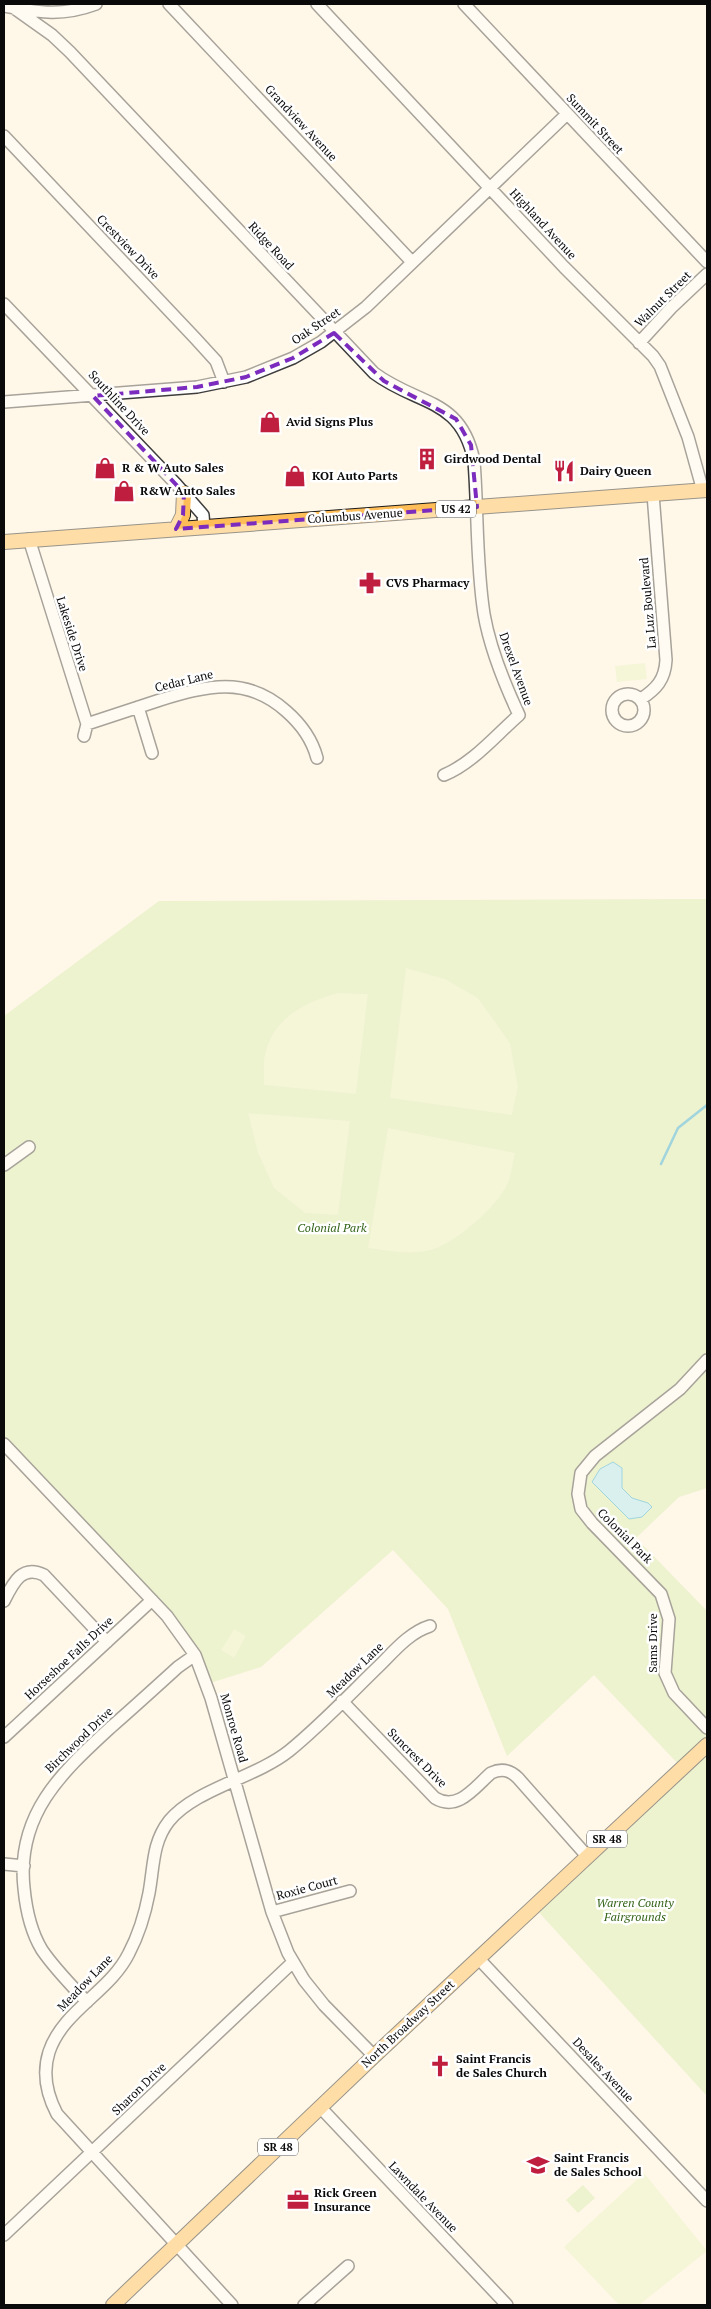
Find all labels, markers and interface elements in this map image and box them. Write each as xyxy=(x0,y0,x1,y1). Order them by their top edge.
street label: Grandview Avenue xyxy=(262,81,341,164)
street label: Summit Street xyxy=(564,90,627,157)
street label: Highland Avenue xyxy=(507,185,580,262)
street label: Crestview Drive xyxy=(94,211,163,282)
street label: Ridge Road xyxy=(245,219,298,273)
street label: Walnut Street xyxy=(631,267,694,330)
street label: Oak Street xyxy=(288,303,344,347)
street label: Southline Drive xyxy=(85,367,153,438)
shop icon: Avid Signs Plus xyxy=(257,409,283,435)
place label: Avid Signs Plus xyxy=(286,414,374,429)
building icon: Girdwood Dental xyxy=(414,446,440,472)
place label: Girdwood Dental xyxy=(444,451,541,466)
shop icon: R & W Auto Sales xyxy=(92,455,118,481)
restaurant icon: Dairy Queen xyxy=(551,458,577,484)
place label: R & W Auto Sales xyxy=(122,460,224,475)
shop icon: KOI Auto Parts xyxy=(282,463,308,489)
place label: Dairy Queen xyxy=(580,463,652,478)
place label: KOI Auto Parts xyxy=(312,468,398,483)
shop icon: R&W Auto Sales xyxy=(111,478,137,504)
place label: R&W Auto Sales xyxy=(140,483,236,498)
road number: US 42 xyxy=(436,500,476,518)
street label: Columbus Avenue xyxy=(307,505,403,526)
street label: La Luz Boulevard xyxy=(636,556,659,649)
pharmacy icon: CVS Pharmacy xyxy=(357,570,383,596)
place label: CVS Pharmacy xyxy=(386,575,470,590)
street label: Lakeside Drive xyxy=(53,595,92,673)
street label: Drexel Avenue xyxy=(496,630,537,707)
street label: Cedar Lane xyxy=(153,666,215,695)
park label: Colonial Park xyxy=(297,1220,367,1235)
street label: Colonial Park xyxy=(595,1505,657,1567)
street label: Horseshoe Falls Drive xyxy=(21,1613,116,1703)
street label: Sams Drive xyxy=(645,1613,660,1673)
street label: Meadow Lane xyxy=(323,1639,386,1700)
street label: Monroe Road xyxy=(217,1692,252,1764)
street label: Birchwood Drive xyxy=(42,1704,116,1776)
street label: Suncrest Drive xyxy=(385,1725,450,1790)
road number: SR 48 xyxy=(587,1830,627,1848)
street label: Roxie Court xyxy=(275,1872,340,1903)
park label: Warren County Fairgrounds xyxy=(596,1895,674,1924)
street label: Meadow Lane xyxy=(54,1951,115,2014)
street label: North Broadway Street xyxy=(358,1976,458,2071)
street label: Desales Avenue xyxy=(570,2034,637,2105)
place label: Saint Francis de Sales Church xyxy=(456,2051,547,2080)
church icon: Saint Francis de Sales Church xyxy=(427,2053,453,2079)
street label: Sharon Drive xyxy=(108,2059,169,2118)
road number: SR 48 xyxy=(258,2138,298,2156)
place label: Saint Francis de Sales School xyxy=(554,2150,642,2179)
school or university icon: Saint Francis de Sales School xyxy=(525,2152,551,2178)
street label: Lawndale Avenue xyxy=(386,2158,461,2235)
place label: Rick Green Insurance xyxy=(314,2185,377,2214)
office icon: Rick Green Insurance xyxy=(285,2187,311,2213)

